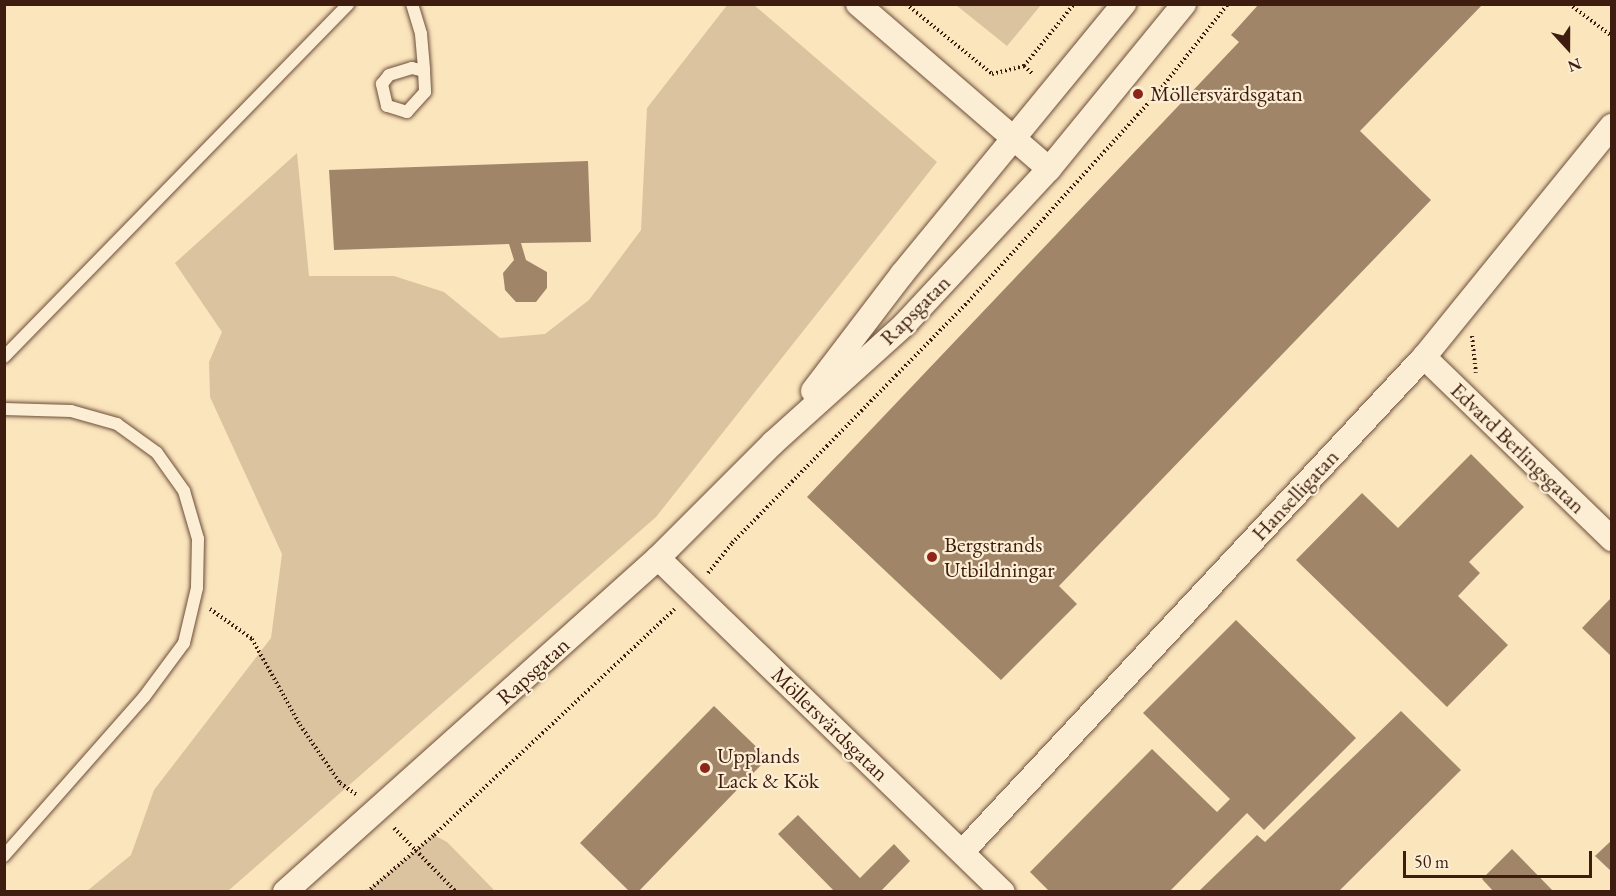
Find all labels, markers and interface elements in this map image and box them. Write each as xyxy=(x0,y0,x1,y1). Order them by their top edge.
north arrow xyxy=(1538,18,1598,78)
text: N xyxy=(1565,53,1584,77)
place label: Möllersvärdsgatan xyxy=(1150,81,1303,107)
marker: Möllersvärdsgatan xyxy=(1131,87,1145,101)
street label: Rapsgatan xyxy=(874,269,956,351)
street label: Edvard Berlingsgatan xyxy=(1445,377,1591,519)
street label: Hanselligatan xyxy=(1246,444,1344,546)
place label: Bergstrands Utbildningar xyxy=(944,531,1055,582)
marker: Bergstrands Utbildningar xyxy=(925,550,939,564)
street label: Rapsgatan xyxy=(491,632,575,710)
street label: Möllersvärdsgatan xyxy=(766,661,894,787)
place label: Upplands Lack & Kök xyxy=(717,742,819,794)
marker: Upplands Lack & Kök xyxy=(698,761,712,775)
scale bar xyxy=(1406,839,1595,877)
text: 50 m xyxy=(1414,850,1449,873)

